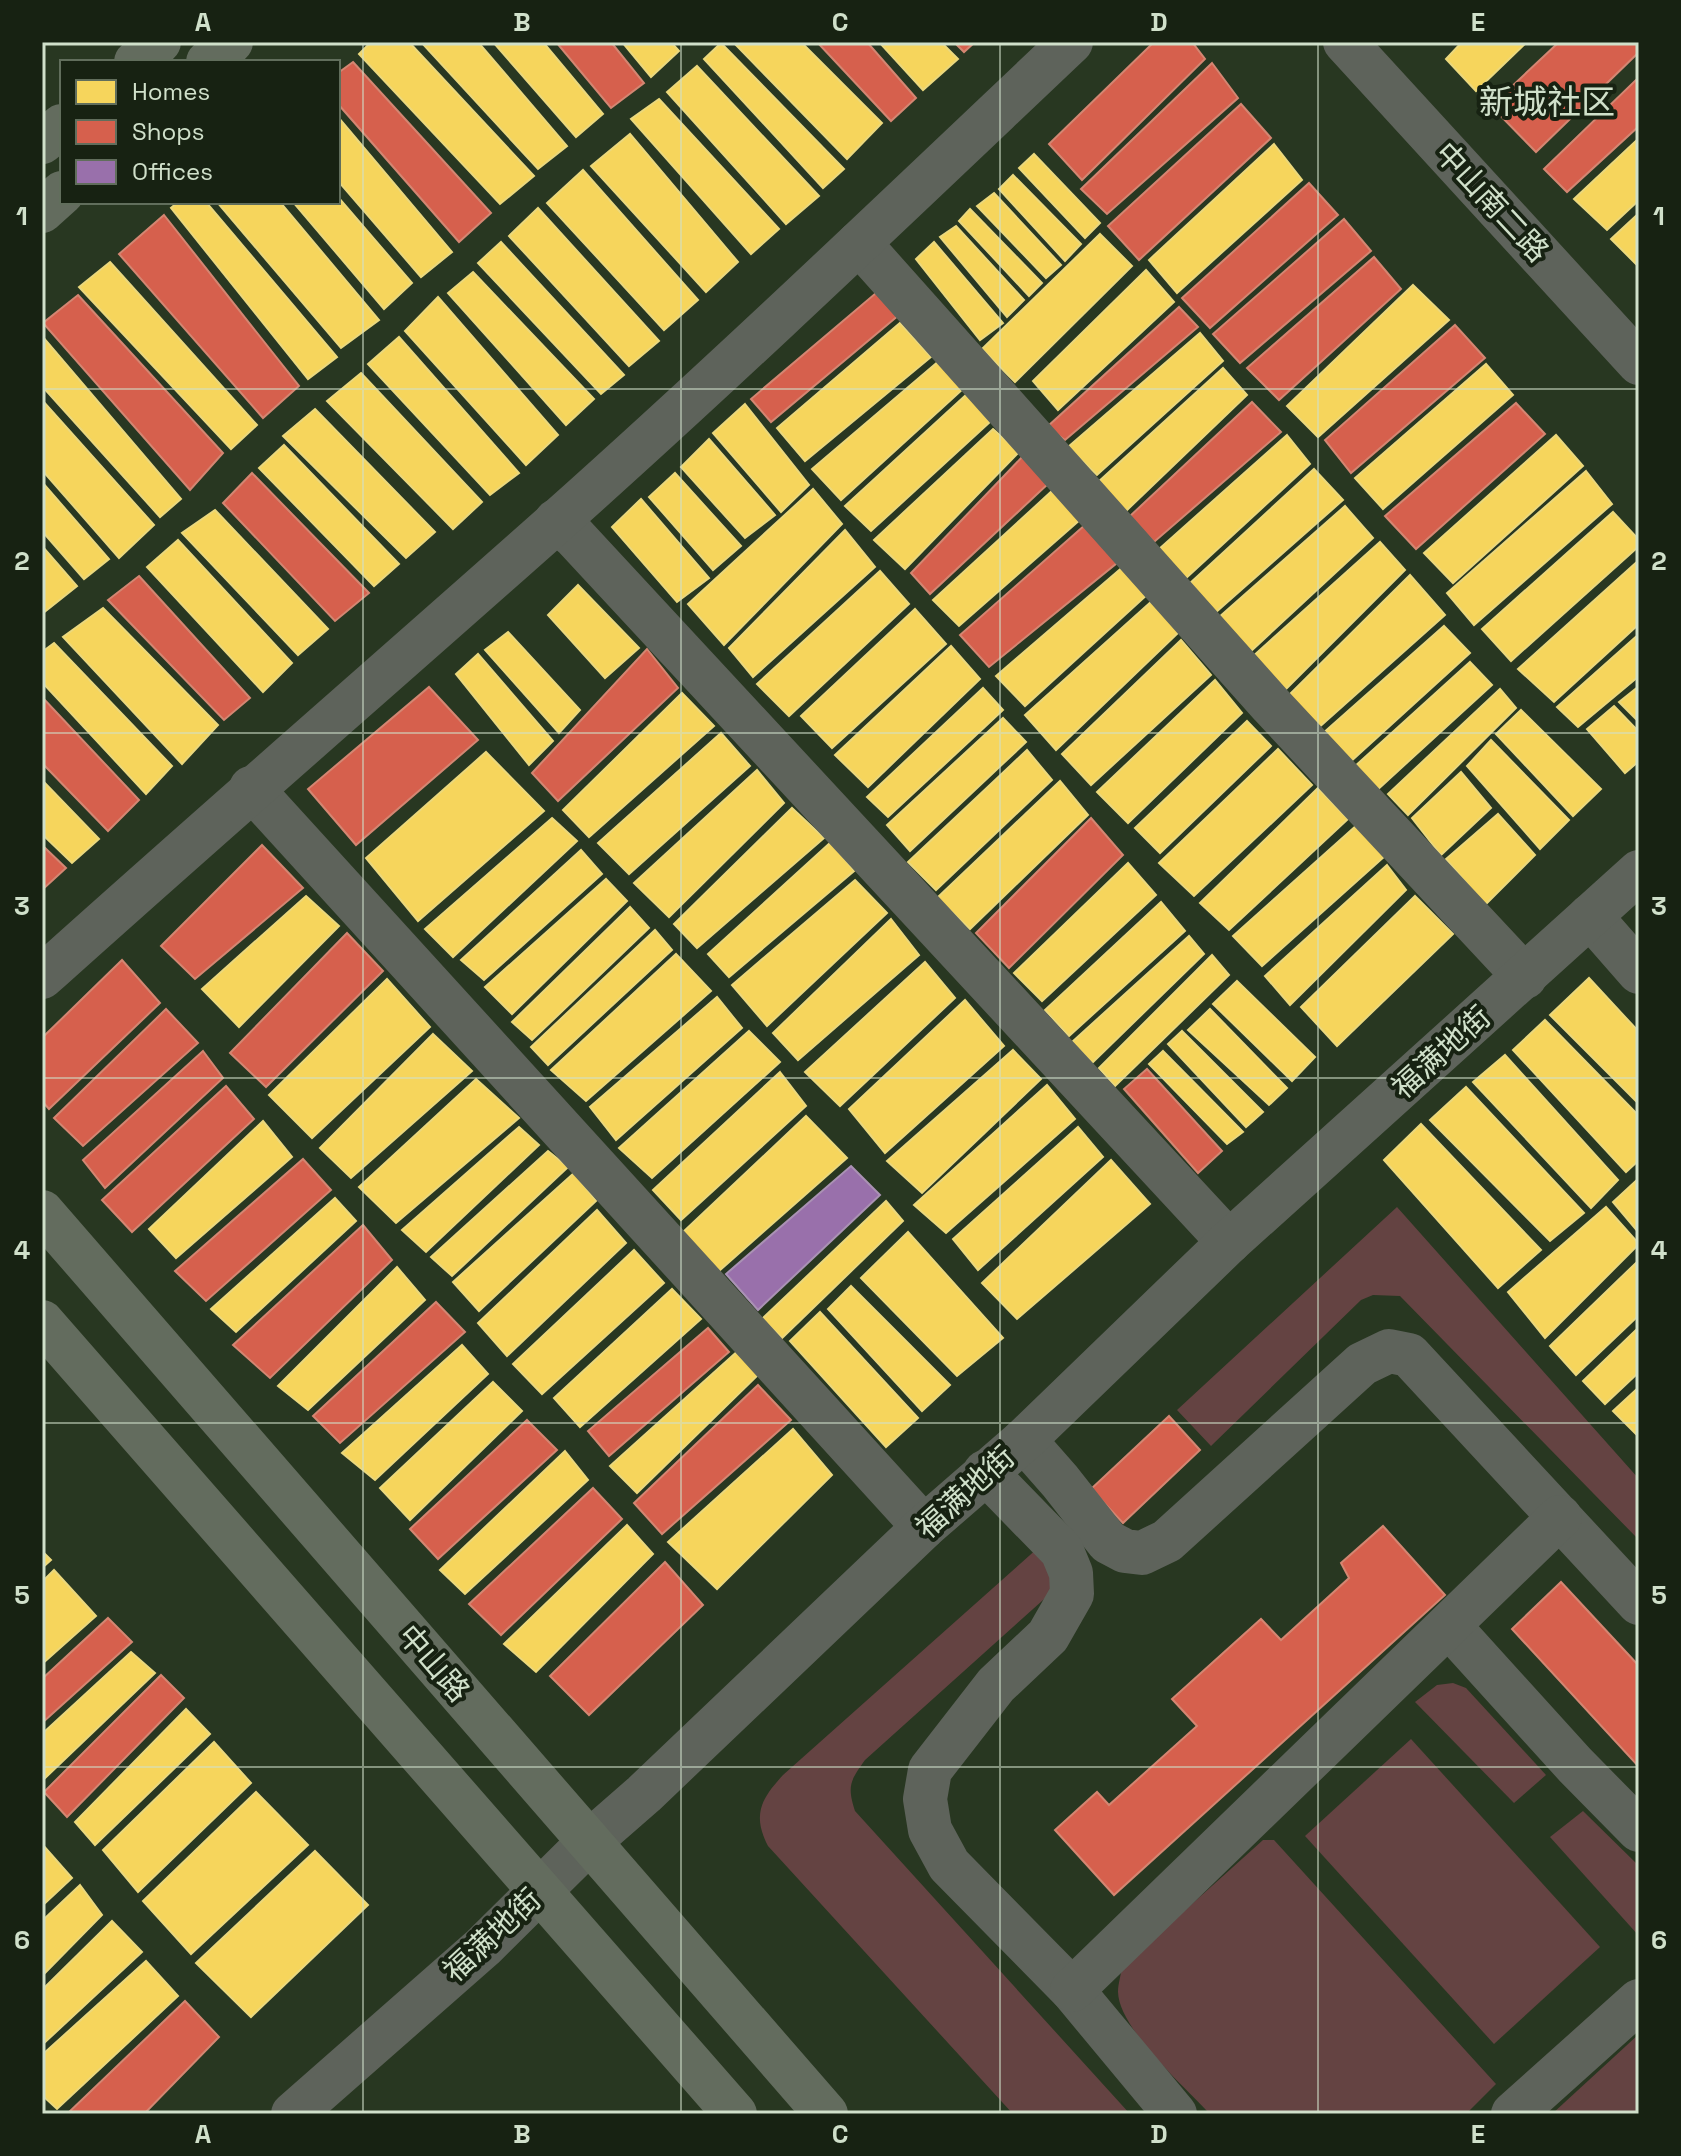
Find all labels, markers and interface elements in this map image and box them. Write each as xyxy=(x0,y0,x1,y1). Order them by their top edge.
text: A xyxy=(195,5,212,39)
text: B xyxy=(513,5,531,39)
text: C xyxy=(832,5,848,39)
text: D xyxy=(1150,5,1168,39)
text: E xyxy=(1471,5,1485,39)
legend xyxy=(60,60,340,204)
text: Homes xyxy=(132,76,210,107)
district label: 新城社区 xyxy=(1479,81,1615,124)
text: Shops xyxy=(132,116,204,147)
street label: 中山南二路 xyxy=(1427,134,1557,270)
text: Offices xyxy=(132,156,213,187)
text: 1 xyxy=(16,199,28,233)
text: 1 xyxy=(1653,199,1665,233)
text: 2 xyxy=(14,544,30,578)
text: 2 xyxy=(1651,544,1667,578)
text: 3 xyxy=(14,889,30,923)
text: 3 xyxy=(1651,889,1667,923)
street label: 福满地街 xyxy=(1383,997,1499,1107)
text: 4 xyxy=(14,1233,30,1267)
text: 4 xyxy=(1651,1233,1667,1267)
street label: 福满地街 xyxy=(907,1437,1023,1547)
text: 5 xyxy=(14,1578,30,1612)
text: 5 xyxy=(1651,1578,1667,1612)
street label: 中山路 xyxy=(390,1616,478,1710)
street label: 福满地街 xyxy=(435,1880,549,1990)
text: 6 xyxy=(14,1923,30,1957)
text: 6 xyxy=(1651,1923,1667,1957)
text: A xyxy=(195,2117,212,2151)
text: B xyxy=(513,2117,531,2151)
text: C xyxy=(832,2117,848,2151)
text: D xyxy=(1150,2117,1168,2151)
text: E xyxy=(1471,2117,1485,2151)

